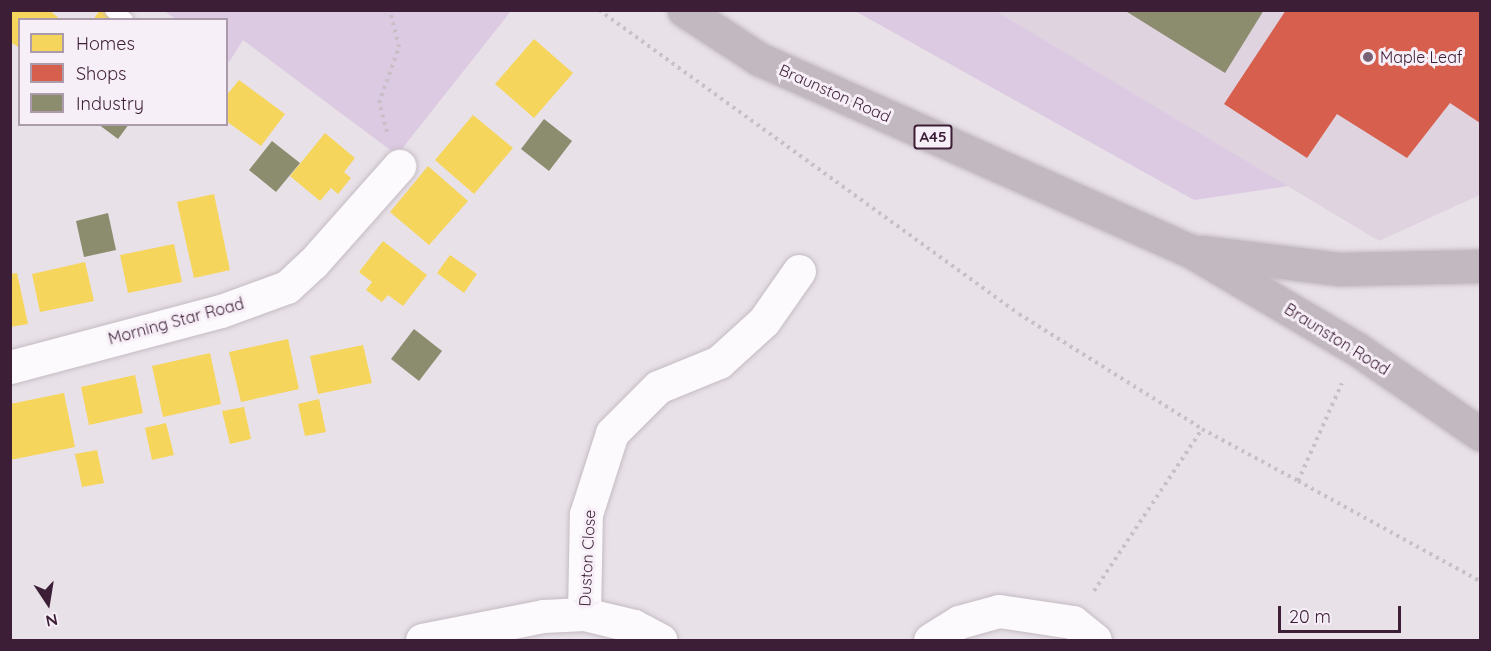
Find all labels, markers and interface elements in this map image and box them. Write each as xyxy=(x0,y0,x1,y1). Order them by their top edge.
legend xyxy=(18,18,228,126)
text: Homes xyxy=(76,32,135,55)
place label: Maple Leaf xyxy=(1380,47,1463,67)
marker: Maple Leaf xyxy=(1361,50,1375,64)
street label: Braunston Road xyxy=(776,60,894,126)
text: Shops xyxy=(76,62,127,85)
text: Industry xyxy=(76,92,144,115)
road number: A45 xyxy=(912,125,954,149)
street label: Morning Star Road xyxy=(106,294,246,348)
street label: Braunston Road xyxy=(1281,299,1393,379)
street label: Duston Close xyxy=(575,509,599,607)
north arrow xyxy=(18,573,78,633)
scale bar xyxy=(1281,594,1404,632)
text: 20 m xyxy=(1289,605,1331,628)
text: N xyxy=(44,610,60,632)

